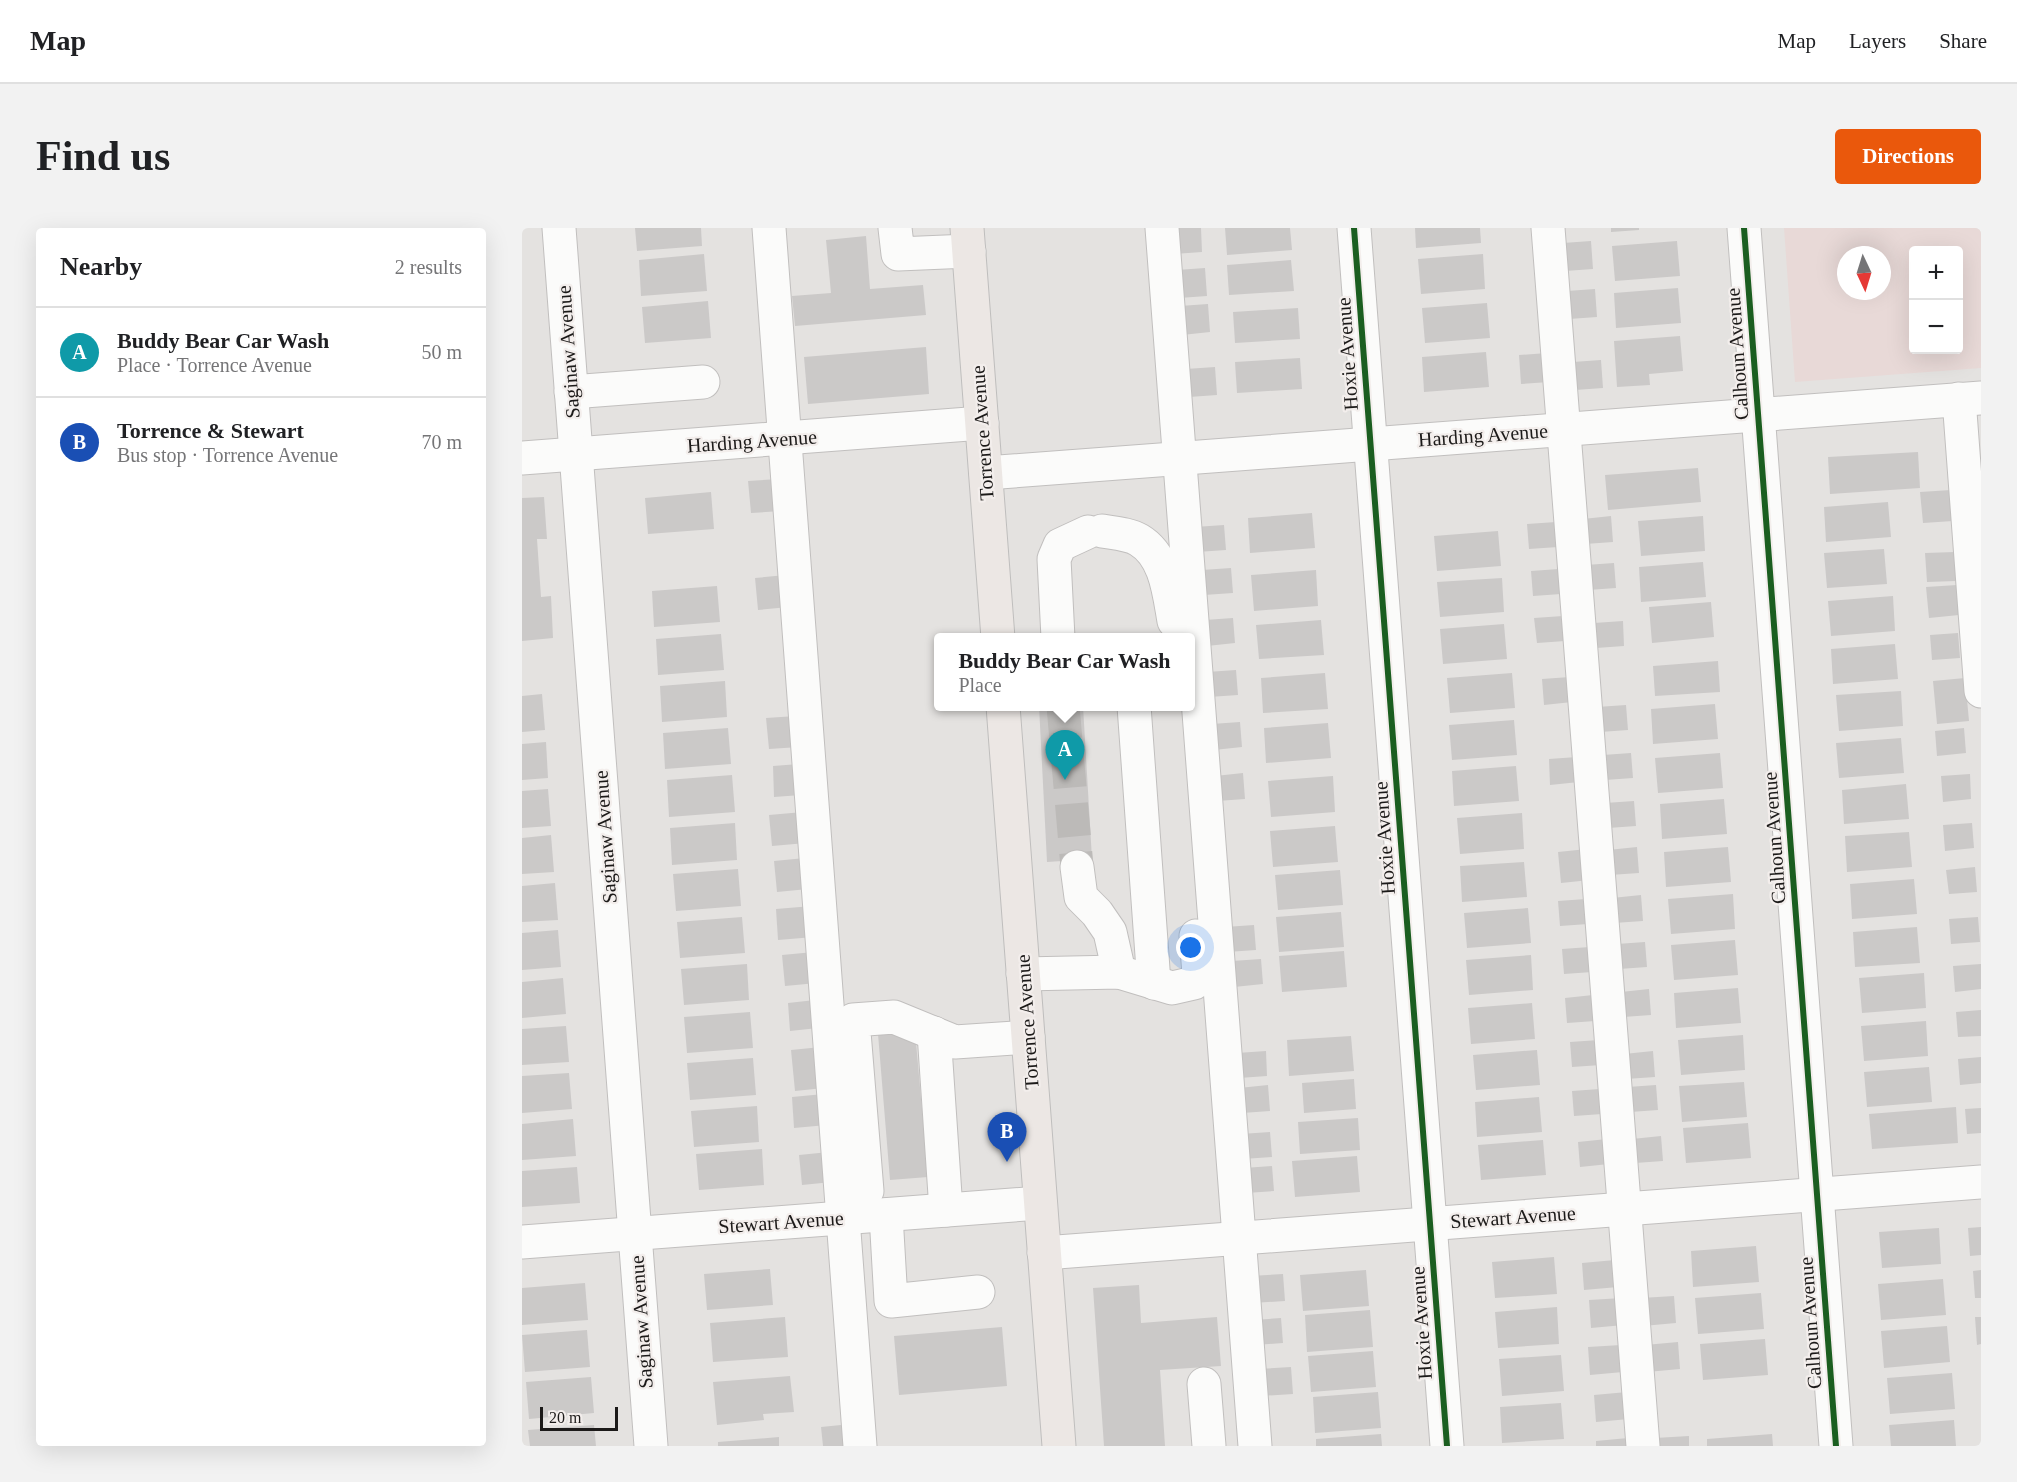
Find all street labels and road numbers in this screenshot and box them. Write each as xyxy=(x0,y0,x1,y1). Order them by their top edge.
street label: Saginaw Avenue xyxy=(552,284,585,419)
street label: Calhoun Avenue xyxy=(1721,287,1753,421)
street label: Hoxie Avenue xyxy=(1332,297,1362,411)
street label: Torrence Avenue xyxy=(966,365,998,501)
street label: Harding Avenue xyxy=(1417,419,1549,452)
street label: Harding Avenue xyxy=(686,425,818,458)
street label: Saginaw Avenue xyxy=(589,769,622,904)
street label: Calhoun Avenue xyxy=(1758,771,1790,905)
street label: Hoxie Avenue xyxy=(1369,781,1399,895)
street label: Torrence Avenue xyxy=(1011,954,1043,1090)
street label: Stewart Avenue xyxy=(1450,1202,1577,1232)
street label: Stewart Avenue xyxy=(718,1207,845,1237)
street label: Saginaw Avenue xyxy=(625,1254,658,1389)
street label: Calhoun Avenue xyxy=(1794,1256,1826,1390)
street label: Hoxie Avenue xyxy=(1406,1266,1436,1380)

